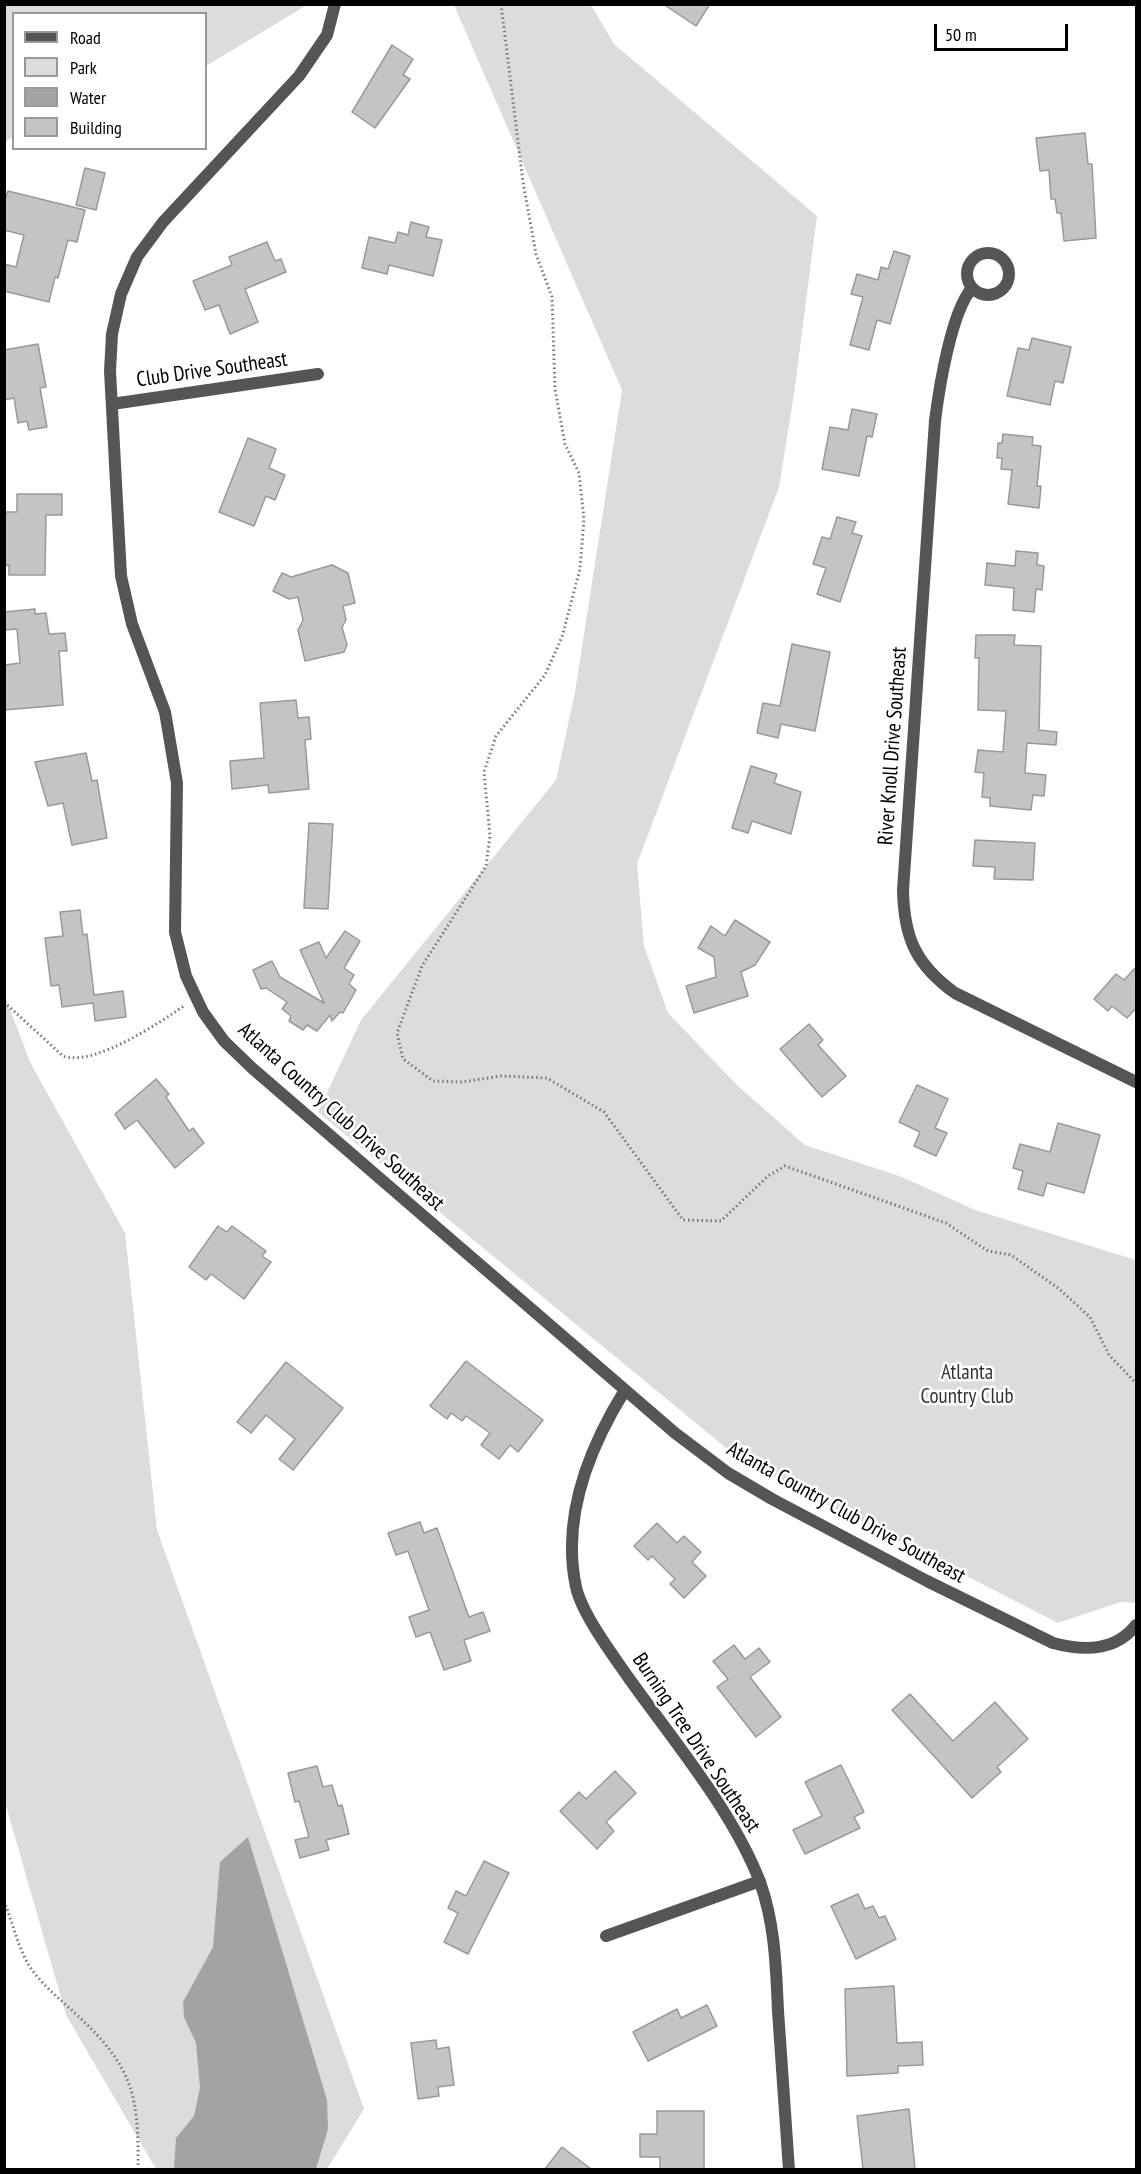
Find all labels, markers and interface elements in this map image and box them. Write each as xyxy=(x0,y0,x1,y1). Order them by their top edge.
legend xyxy=(12,12,207,150)
scale bar xyxy=(937,12,1070,50)
text: 50 m xyxy=(945,23,977,46)
text: Road xyxy=(70,26,101,49)
text: Park xyxy=(70,56,97,79)
text: Water xyxy=(70,86,106,109)
text: Building xyxy=(70,116,122,139)
street label: Club Drive Southeast xyxy=(135,347,289,393)
street label: River Knoll Drive Southeast xyxy=(873,646,913,846)
street label: Atlanta Country Club Drive Southeast xyxy=(233,1018,449,1216)
park label: Atlanta Country Club xyxy=(920,1360,1014,1410)
street label: Atlanta Country Club Drive Southeast xyxy=(722,1437,970,1589)
street label: Burning Tree Drive Southeast xyxy=(627,1648,765,1838)

